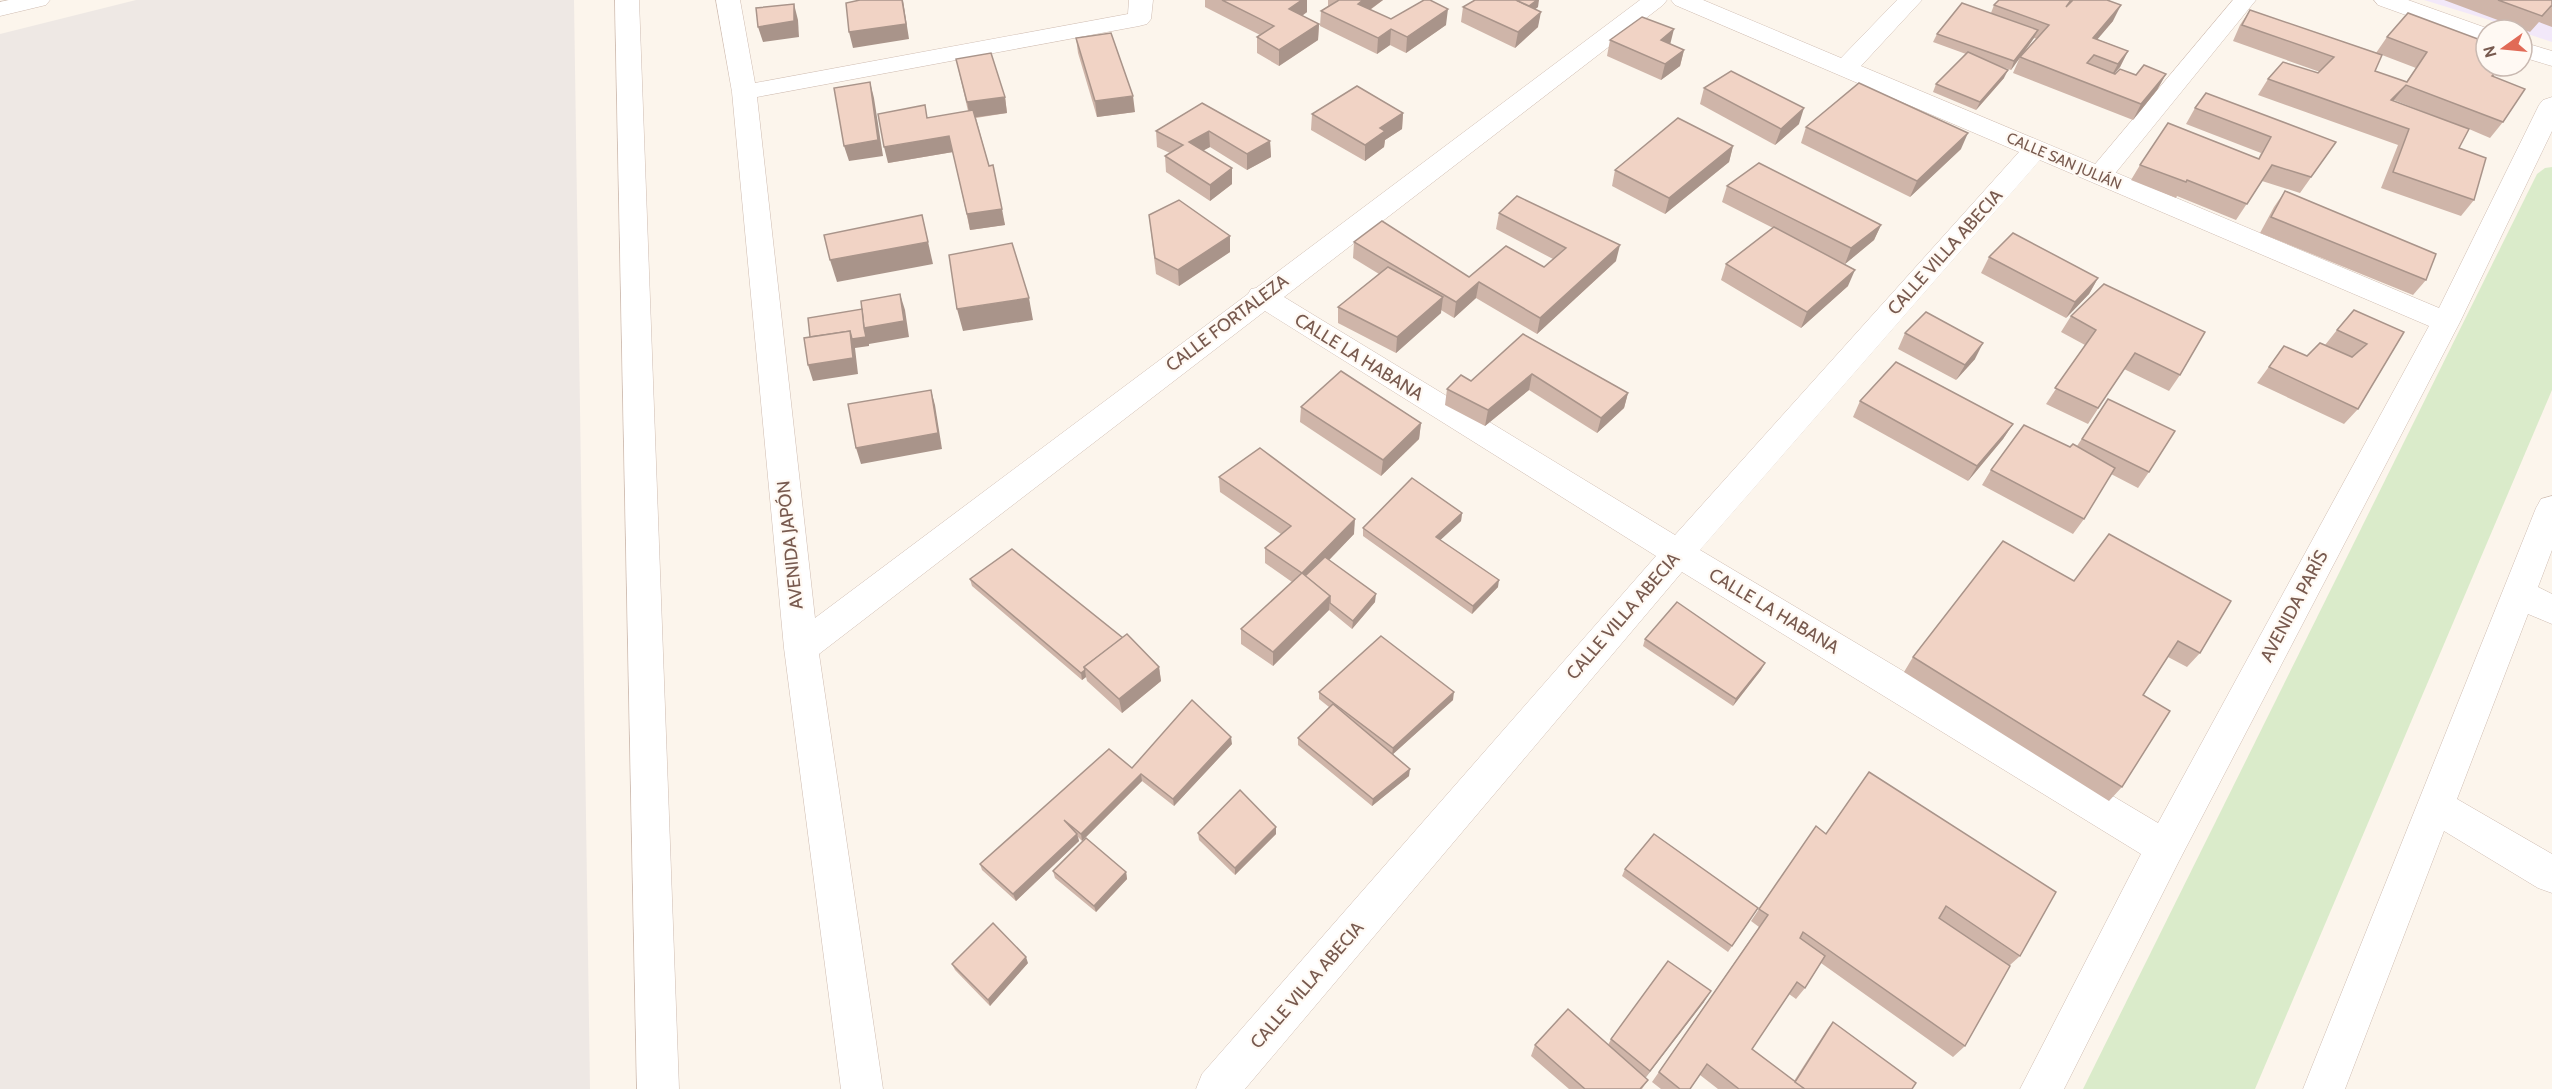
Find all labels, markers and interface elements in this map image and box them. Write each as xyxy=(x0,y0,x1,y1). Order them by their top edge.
north arrow xyxy=(2474,18,2534,78)
text: N xyxy=(2479,44,2501,60)
street label: CALLE SAN JULIÁN xyxy=(2004,128,2125,193)
street label: CALLE VILLA ABECIA xyxy=(1883,185,2007,319)
street label: CALLE FORTALEZA xyxy=(1161,270,1293,376)
street label: CALLE LA HABANA xyxy=(1291,309,1427,405)
street label: AVENIDA JAPÓN xyxy=(772,480,808,610)
street label: AVENIDA PARÍS xyxy=(2255,547,2333,665)
street label: CALLE VILLA ABECIA xyxy=(1562,548,1684,684)
street label: CALLE LA HABANA xyxy=(1705,564,1843,658)
street label: CALLE VILLA ABECIA xyxy=(1246,917,1368,1053)

